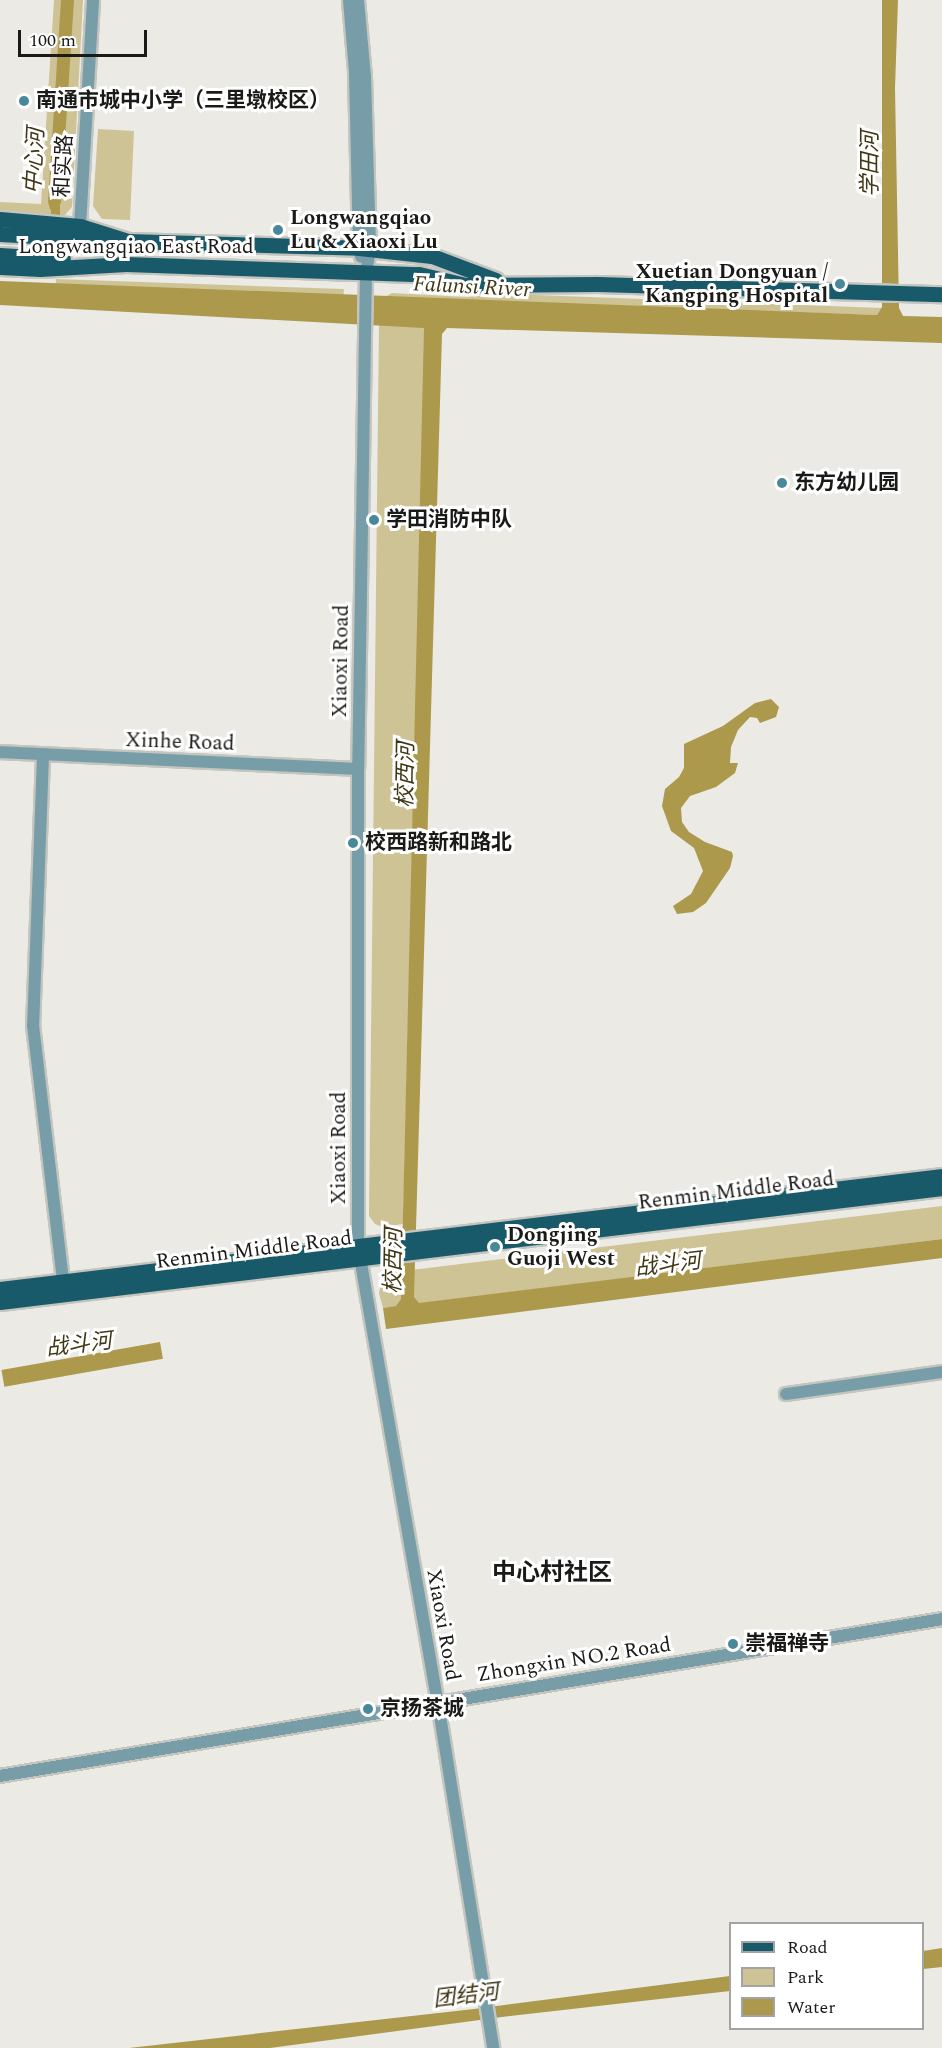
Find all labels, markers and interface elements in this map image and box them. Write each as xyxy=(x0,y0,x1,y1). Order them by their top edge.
scale bar xyxy=(21,18,150,56)
text: 100 m xyxy=(29,27,76,54)
place label: 南通市城中小学（三里墩校区） xyxy=(36,88,330,114)
marker: 南通市城中小学（三里墩校区） xyxy=(17,94,31,108)
water label: 中心河 xyxy=(20,127,50,195)
water label: 学田河 xyxy=(858,131,884,197)
street label: 和实路 xyxy=(50,134,78,198)
place label: Longwangqiao Lu & Xiaoxi Lu xyxy=(290,205,438,255)
marker: Longwangqiao Lu & Xiaoxi Lu xyxy=(271,223,285,237)
street label: Longwangqiao East Road xyxy=(18,234,254,260)
place label: Xuetian Dongyuan / Kangping Hospital xyxy=(636,259,828,309)
water label: Falunsi River xyxy=(412,271,532,303)
marker: Xuetian Dongyuan / Kangping Hospital xyxy=(833,277,847,291)
place label: 东方幼儿园 xyxy=(794,470,899,496)
marker: 东方幼儿园 xyxy=(775,476,789,490)
place label: 学田消防中队 xyxy=(386,507,512,533)
marker: 学田消防中队 xyxy=(367,513,381,527)
street label: Xiaoxi Road xyxy=(327,604,355,718)
street label: Xinhe Road xyxy=(125,728,235,756)
water label: 校西河 xyxy=(392,742,420,808)
place label: 校西路新和路北 xyxy=(365,830,512,856)
marker: 校西路新和路北 xyxy=(346,836,360,850)
street label: Xiaoxi Road xyxy=(326,1091,352,1205)
street label: Renmin Middle Road xyxy=(637,1166,835,1216)
place label: Dongjing Guoji West xyxy=(507,1222,615,1272)
street label: Renmin Middle Road xyxy=(155,1225,353,1275)
water label: 校西河 xyxy=(380,1228,408,1294)
marker: Dongjing Guoji West xyxy=(488,1240,502,1254)
water label: 战斗河 xyxy=(634,1248,702,1282)
water label: 战斗河 xyxy=(45,1328,113,1362)
district label: 中心村社区 xyxy=(492,1560,612,1588)
street label: Xiaoxi Road xyxy=(421,1567,465,1683)
place label: 崇福禅寺 xyxy=(745,1631,829,1657)
street label: Zhongxin NO.2 Road xyxy=(475,1632,673,1688)
marker: 崇福禅寺 xyxy=(726,1637,740,1651)
place label: 京扬茶城 xyxy=(380,1696,464,1722)
marker: 京扬茶城 xyxy=(361,1702,375,1716)
legend xyxy=(729,1922,924,2030)
text: Road xyxy=(787,1934,828,1961)
text: Park xyxy=(787,1964,824,1991)
water label: 团结河 xyxy=(432,1979,500,2013)
text: Water xyxy=(787,1994,835,2021)

